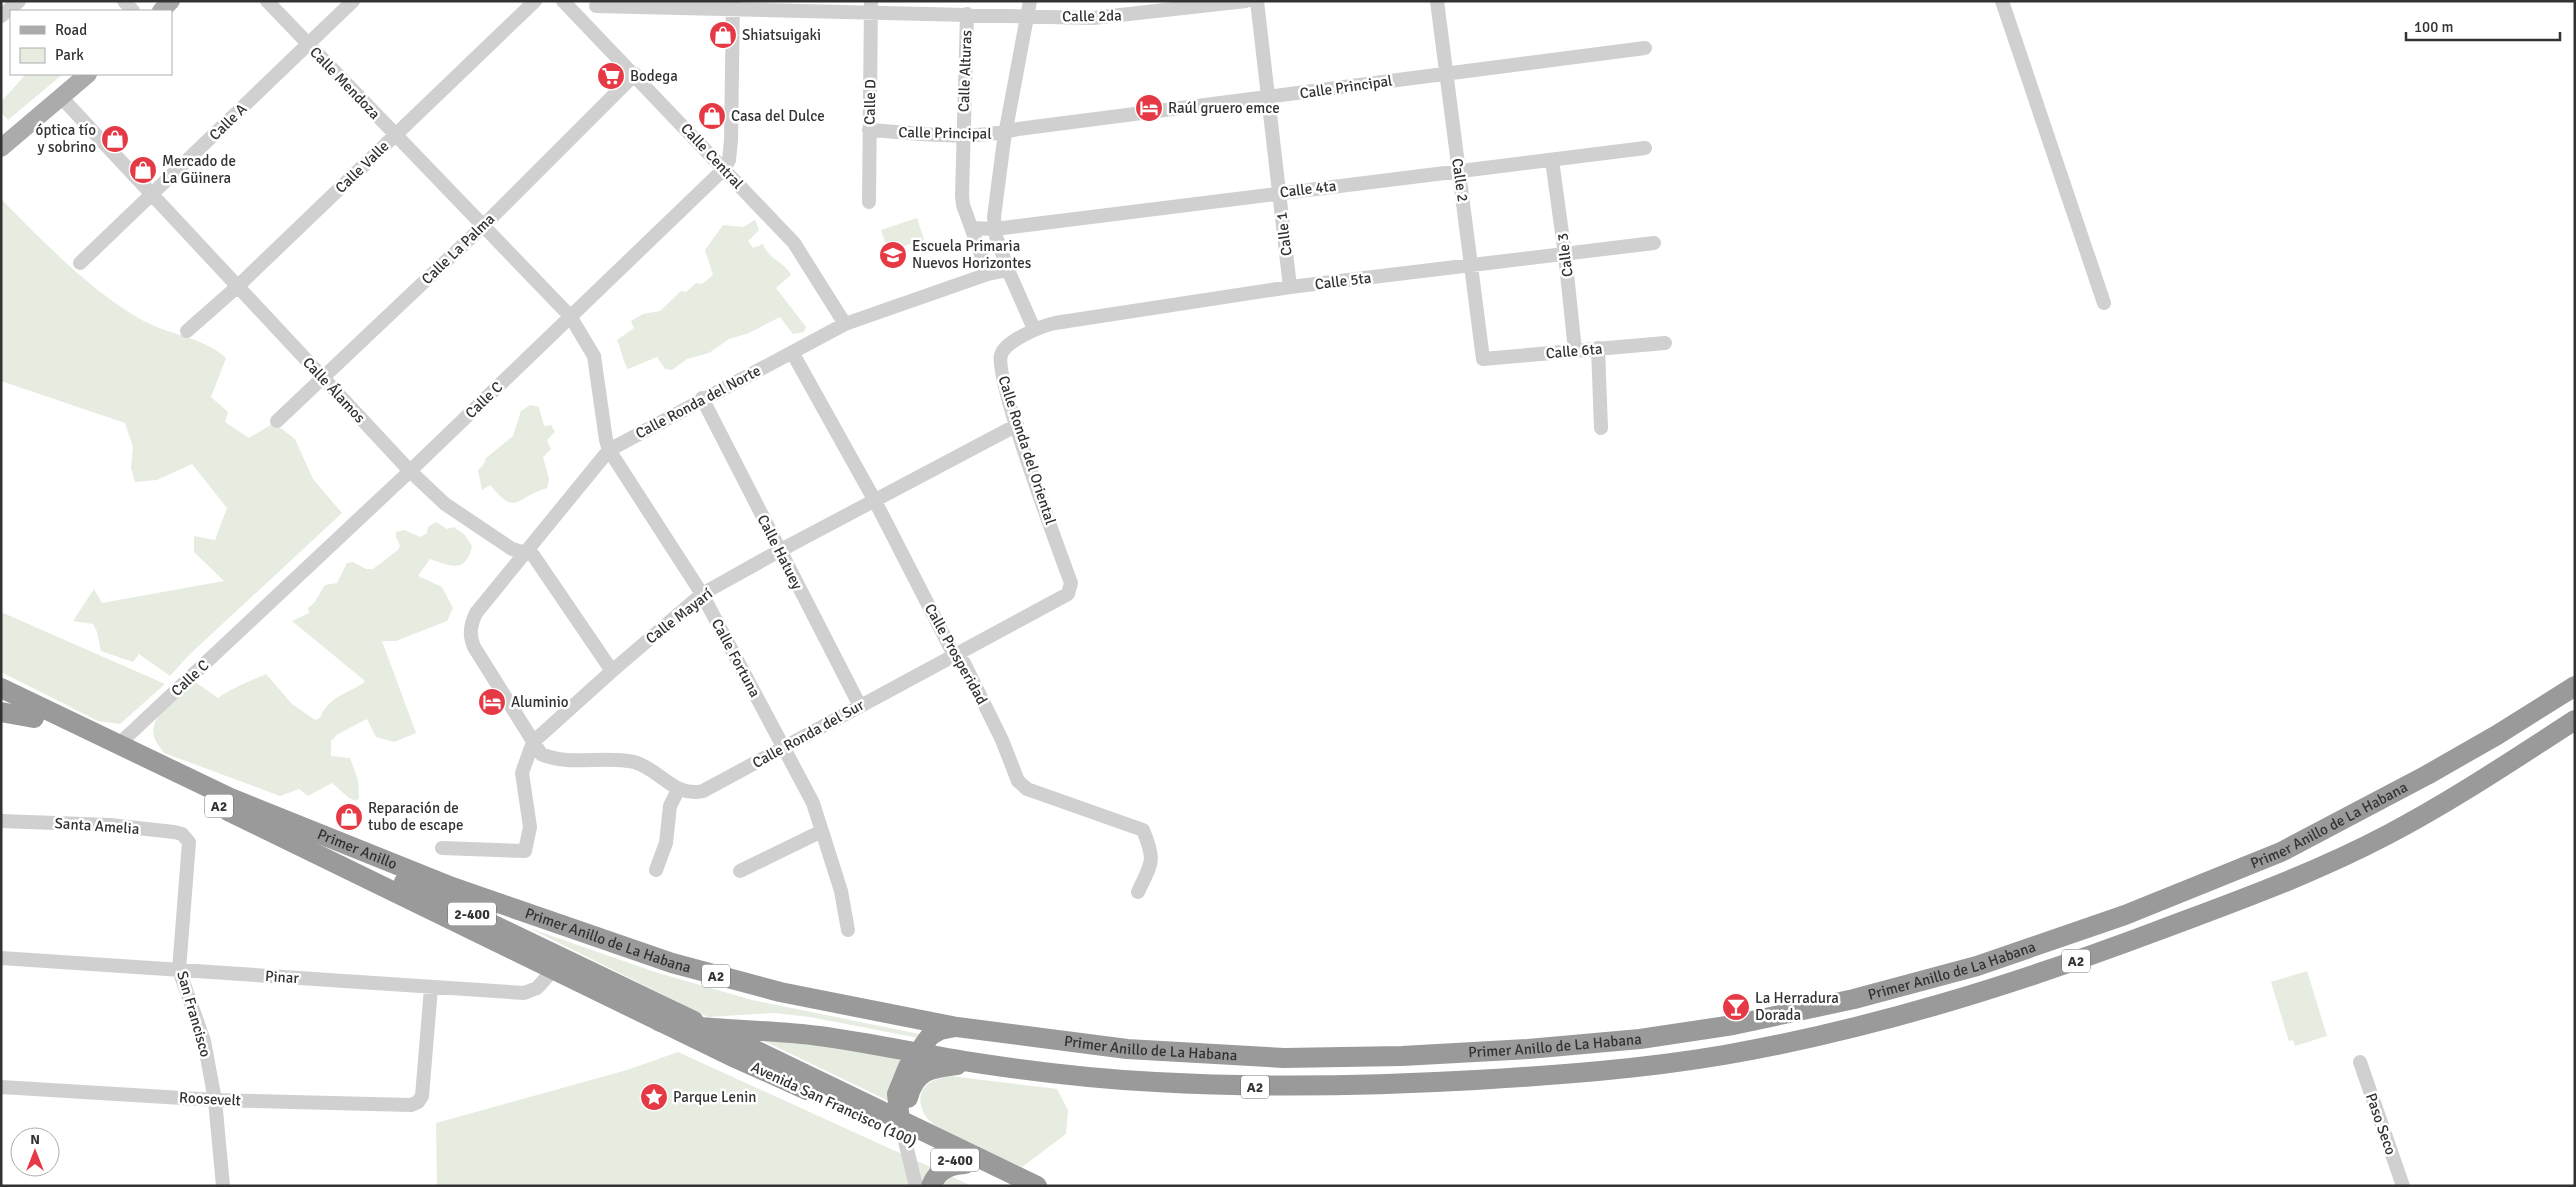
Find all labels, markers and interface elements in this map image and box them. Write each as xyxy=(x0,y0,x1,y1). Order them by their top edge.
street label: Calle 2da xyxy=(1062,6,1122,26)
legend xyxy=(10,10,172,75)
scale bar xyxy=(2406,10,2560,42)
text: 100 m xyxy=(2414,18,2454,36)
shop icon: Shiatsuigaki xyxy=(708,20,738,50)
text: Road xyxy=(55,21,87,39)
place label: Shiatsuigaki xyxy=(742,26,821,44)
street label: Calle Alturas xyxy=(955,29,975,112)
street label: Calle Mendoza xyxy=(306,43,384,123)
text: Park xyxy=(55,46,84,64)
supermarket icon: Bodega xyxy=(596,61,626,91)
place label: Bodega xyxy=(630,67,678,85)
street label: Calle Principal xyxy=(1298,72,1394,102)
street label: Calle D xyxy=(861,79,879,125)
hotel icon: Raúl gruero emce xyxy=(1134,93,1164,123)
place label: Raúl gruero emce xyxy=(1168,99,1280,117)
street label: Calle A xyxy=(206,100,250,144)
shop icon: Casa del Dulce xyxy=(697,101,727,131)
place label: Casa del Dulce xyxy=(731,107,825,125)
street label: Calle Central xyxy=(677,119,747,193)
place label: óptica tío y sobrino xyxy=(36,121,96,156)
street label: Calle Principal xyxy=(898,123,992,143)
shop icon: óptica tío y sobrino xyxy=(100,124,130,154)
street label: Calle Valle xyxy=(331,137,393,197)
place label: Mercado de La Güinera xyxy=(162,152,236,187)
shop icon: Mercado de La Güinera xyxy=(128,155,158,185)
street label: Calle 2 xyxy=(1448,157,1472,203)
street label: Calle 4ta xyxy=(1279,177,1337,201)
street label: Calle La Palma xyxy=(418,210,498,288)
street label: Calle 1 xyxy=(1272,211,1296,257)
street label: Calle 3 xyxy=(1553,232,1577,278)
place label: Escuela Primaria Nuevos Horizontes xyxy=(912,237,1032,272)
school or university icon: Escuela Primaria Nuevos Horizontes xyxy=(878,240,908,270)
street label: Calle 5ta xyxy=(1314,269,1372,293)
street label: Calle 6ta xyxy=(1545,340,1603,362)
street label: Calle Álamos xyxy=(299,353,370,427)
street label: Calle Ronda del Norte xyxy=(632,361,764,443)
street label: Calle Ronda del Oriental xyxy=(994,373,1060,527)
street label: Calle C xyxy=(462,378,506,422)
street label: Calle Hatuey xyxy=(754,512,806,592)
street label: Calle Mayarí xyxy=(642,584,716,648)
street label: Calle Prosperidad xyxy=(921,600,991,708)
street label: Calle Fortuna xyxy=(708,616,764,700)
street label: Calle C xyxy=(167,656,213,700)
hotel icon: Aluminio xyxy=(477,687,507,717)
place label: Aluminio xyxy=(511,693,569,711)
street label: Calle Ronda del Sur xyxy=(749,696,867,772)
street label: Primer Anillo de La Habana xyxy=(2248,778,2411,872)
road number: A2 xyxy=(205,794,233,818)
place label: Reparación de tubo de escape xyxy=(368,799,463,834)
shop icon: Reparación de tubo de escape xyxy=(334,802,364,832)
street label: Santa Amelia xyxy=(54,814,140,838)
street label: Primer Anillo xyxy=(315,825,400,873)
road number: 2-400 xyxy=(448,902,496,926)
street label: Primer Anillo de La Habana xyxy=(523,904,693,977)
street label: Primer Anillo de La Habana xyxy=(1866,937,2038,1004)
road number: A2 xyxy=(2062,949,2090,972)
road number: A2 xyxy=(702,964,730,988)
street label: Pinar xyxy=(264,967,300,987)
street label: San Francisco xyxy=(173,969,215,1059)
place label: La Herradura Dorada xyxy=(1755,989,1839,1024)
bar icon: La Herradura Dorada xyxy=(1721,992,1751,1022)
street label: Primer Anillo de La Habana xyxy=(1468,1030,1642,1061)
street label: Primer Anillo de La Habana xyxy=(1063,1032,1238,1064)
street label: Avenida San Francisco (100) xyxy=(748,1058,920,1150)
road number: A2 xyxy=(1241,1076,1269,1098)
place icon: Parque Lenin xyxy=(639,1082,669,1112)
street label: Roosevelt xyxy=(179,1088,241,1110)
place label: Parque Lenin xyxy=(673,1088,756,1106)
street label: Paso Seco xyxy=(2362,1091,2400,1157)
north arrow xyxy=(10,1127,60,1177)
text: N xyxy=(30,1131,40,1148)
road number: 2-400 xyxy=(931,1148,979,1172)

